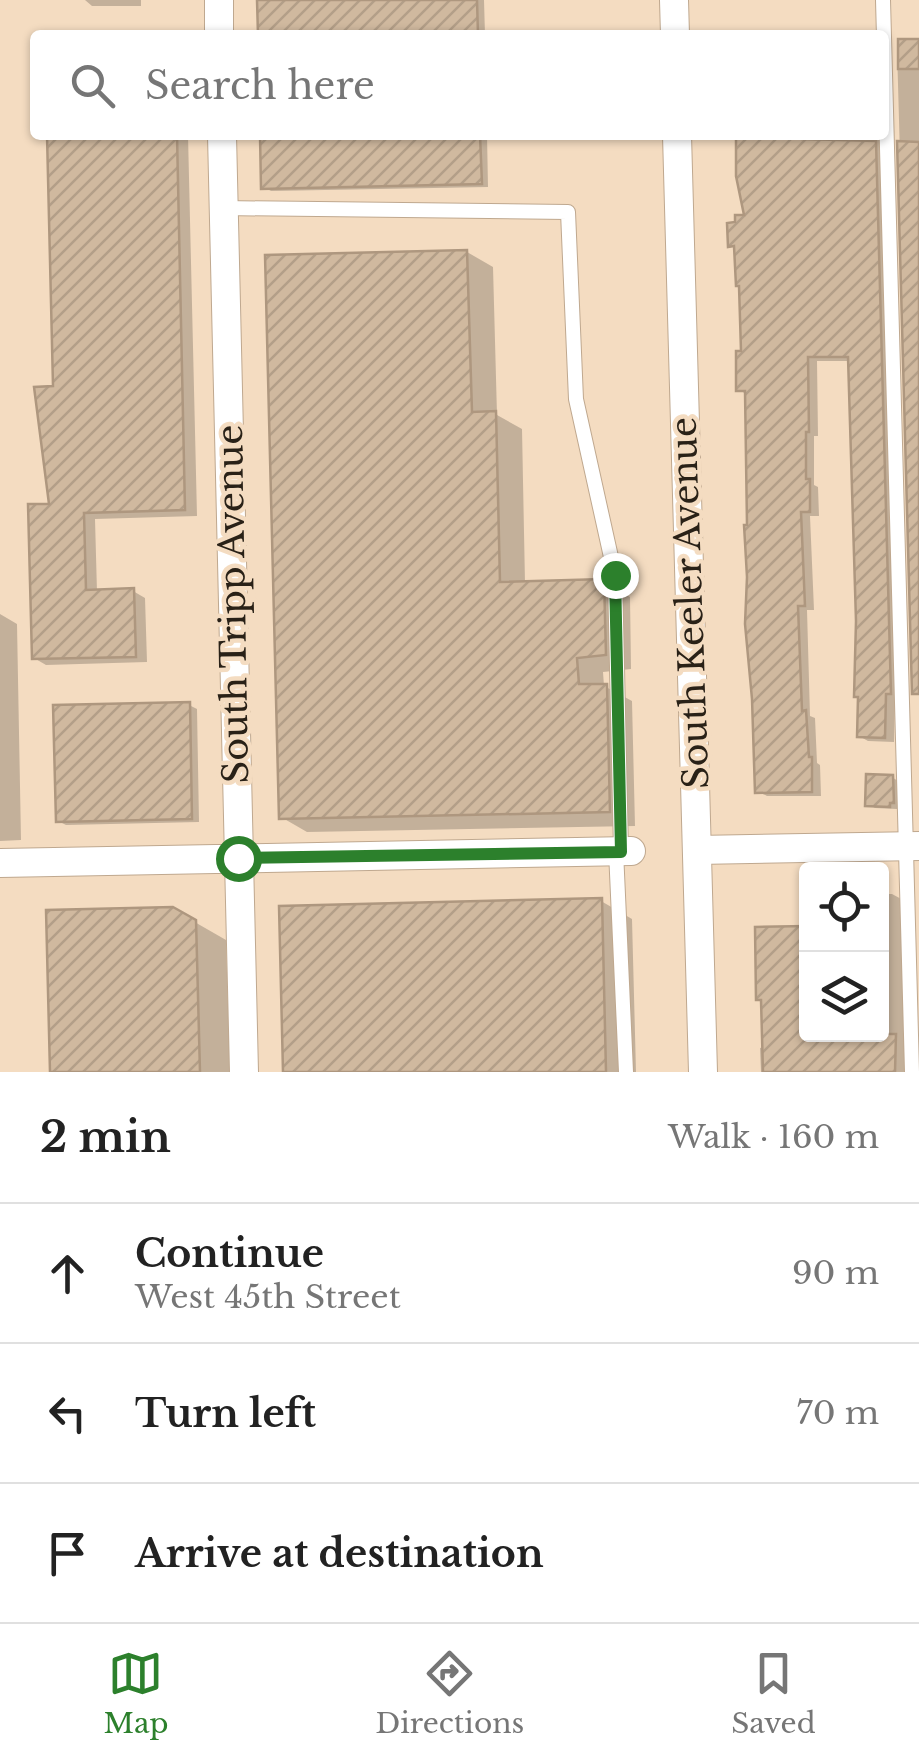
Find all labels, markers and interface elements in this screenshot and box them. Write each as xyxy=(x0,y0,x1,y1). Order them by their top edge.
search box xyxy=(30,30,889,140)
icon: search xyxy=(65,58,120,113)
text: Search here xyxy=(145,62,375,109)
street label: South Keeler Avenue xyxy=(662,416,717,790)
street label: South Tripp Avenue xyxy=(208,424,257,784)
route end xyxy=(593,553,639,599)
route start xyxy=(216,836,262,882)
map controls xyxy=(799,862,889,1042)
button: locate xyxy=(799,862,889,952)
button: layers xyxy=(799,952,889,1042)
text: 2 min xyxy=(40,1111,171,1163)
text: Walk · 160 m xyxy=(668,1117,879,1157)
text: Continue xyxy=(135,1230,324,1277)
icon: ahead xyxy=(40,1246,95,1301)
text: 90 m xyxy=(792,1253,879,1293)
text: West 45th Street xyxy=(135,1277,401,1317)
icon: left xyxy=(40,1386,95,1441)
text: Turn left xyxy=(135,1390,316,1437)
text: 70 m xyxy=(797,1393,879,1433)
icon: arrive xyxy=(40,1526,95,1581)
text: Arrive at destination xyxy=(135,1530,544,1577)
tab: Map xyxy=(103,1646,168,1741)
tab: Directions xyxy=(375,1646,524,1741)
tab: Saved xyxy=(731,1646,816,1741)

